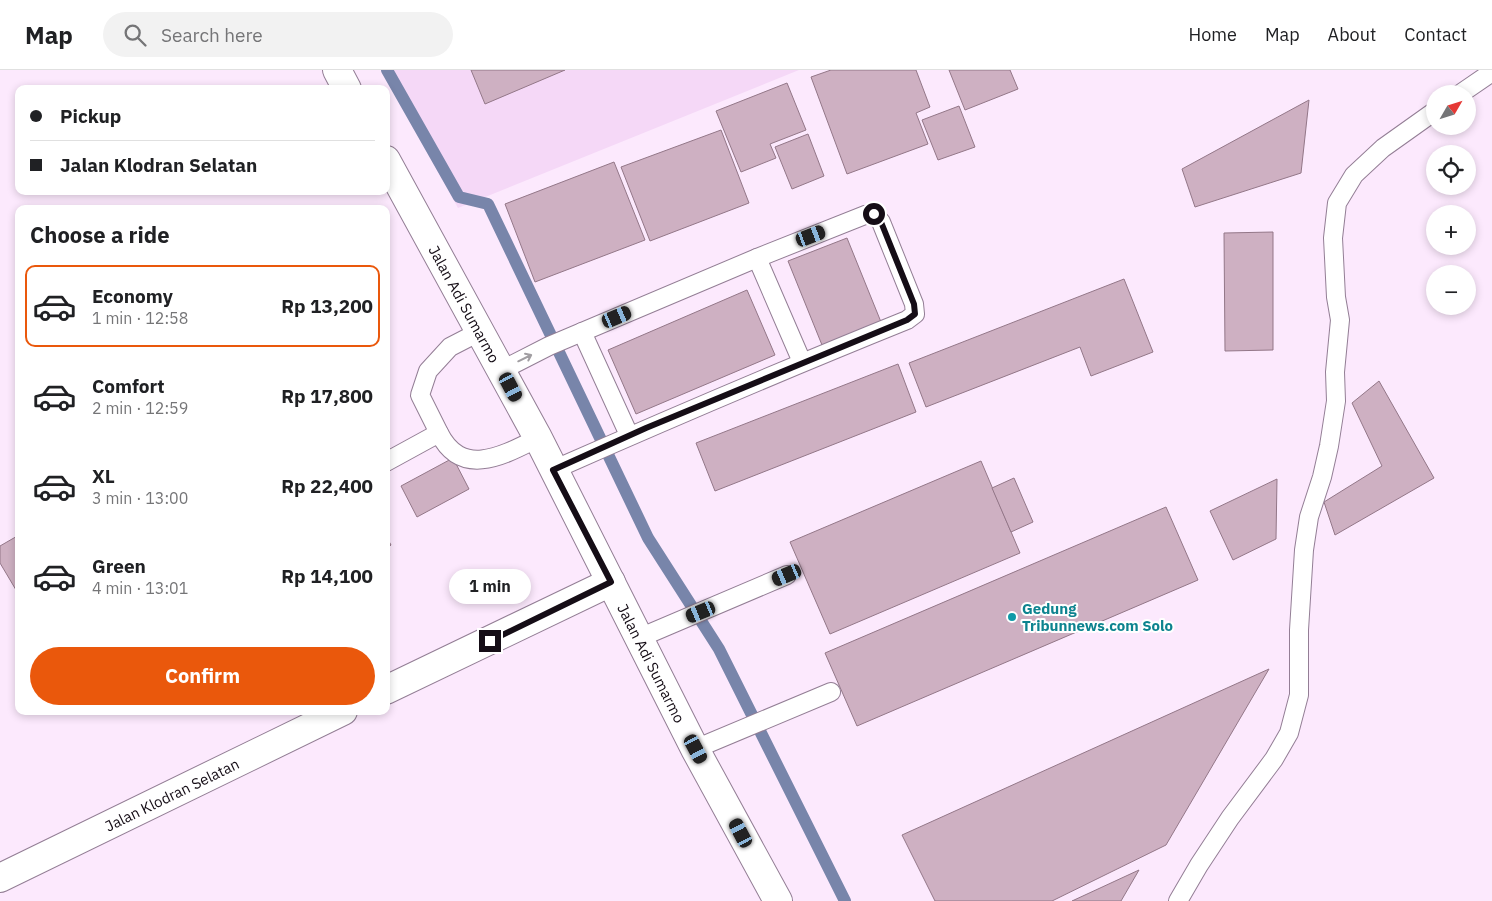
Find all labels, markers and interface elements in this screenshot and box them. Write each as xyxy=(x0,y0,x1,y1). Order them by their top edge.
search box xyxy=(103,12,453,57)
text: Map xyxy=(25,19,73,51)
icon: search xyxy=(121,21,149,49)
text: Search here xyxy=(161,23,263,47)
text: Home xyxy=(1189,23,1237,46)
text: Map xyxy=(1265,23,1300,46)
text: About xyxy=(1328,23,1376,46)
text: Contact xyxy=(1404,23,1467,46)
north arrow xyxy=(1426,85,1476,135)
map controls xyxy=(1426,85,1476,315)
text: Pickup xyxy=(60,104,121,128)
button: locate xyxy=(1426,145,1476,195)
text: Jalan Klodran Selatan xyxy=(60,153,257,177)
route start xyxy=(863,203,885,225)
button: + xyxy=(1426,205,1476,255)
text: Choose a ride xyxy=(30,220,170,249)
car xyxy=(794,224,827,248)
street label: Jalan Adi Sumarmo xyxy=(425,242,504,366)
button: − xyxy=(1426,265,1476,315)
icon: car xyxy=(32,284,77,329)
text: Economy xyxy=(92,284,173,308)
text: Rp 13,200 xyxy=(281,294,373,318)
car xyxy=(600,304,633,330)
text: 1 min · 12:58 xyxy=(92,308,188,328)
one-way arrow xyxy=(518,353,533,363)
car xyxy=(497,370,524,404)
icon: car xyxy=(32,374,77,419)
text: Comfort xyxy=(92,374,165,398)
text: Rp 17,800 xyxy=(281,384,373,408)
text: 2 min · 12:59 xyxy=(92,398,188,418)
icon: car xyxy=(32,464,77,509)
text: XL xyxy=(92,464,115,488)
text: Rp 22,400 xyxy=(281,474,373,498)
text: 3 min · 13:00 xyxy=(92,488,188,508)
icon: car xyxy=(32,554,77,599)
text: Green xyxy=(92,554,146,578)
car xyxy=(770,562,803,588)
text: Rp 14,100 xyxy=(281,564,373,588)
callout: 1 min xyxy=(449,568,531,604)
text: 1 min xyxy=(469,576,511,596)
text: 4 min · 13:01 xyxy=(92,578,188,598)
car xyxy=(684,599,717,625)
place label: Gedung Tribunnews.com Solo xyxy=(1022,599,1173,635)
street label: Jalan Adi Sumarmo xyxy=(614,600,690,726)
marker: Gedung Tribunnews.com Solo xyxy=(1006,611,1018,623)
route end xyxy=(479,630,501,652)
button: Confirm xyxy=(30,647,375,705)
car xyxy=(682,732,709,766)
street label: Jalan Klodran Selatan xyxy=(101,754,242,835)
car xyxy=(727,816,754,850)

